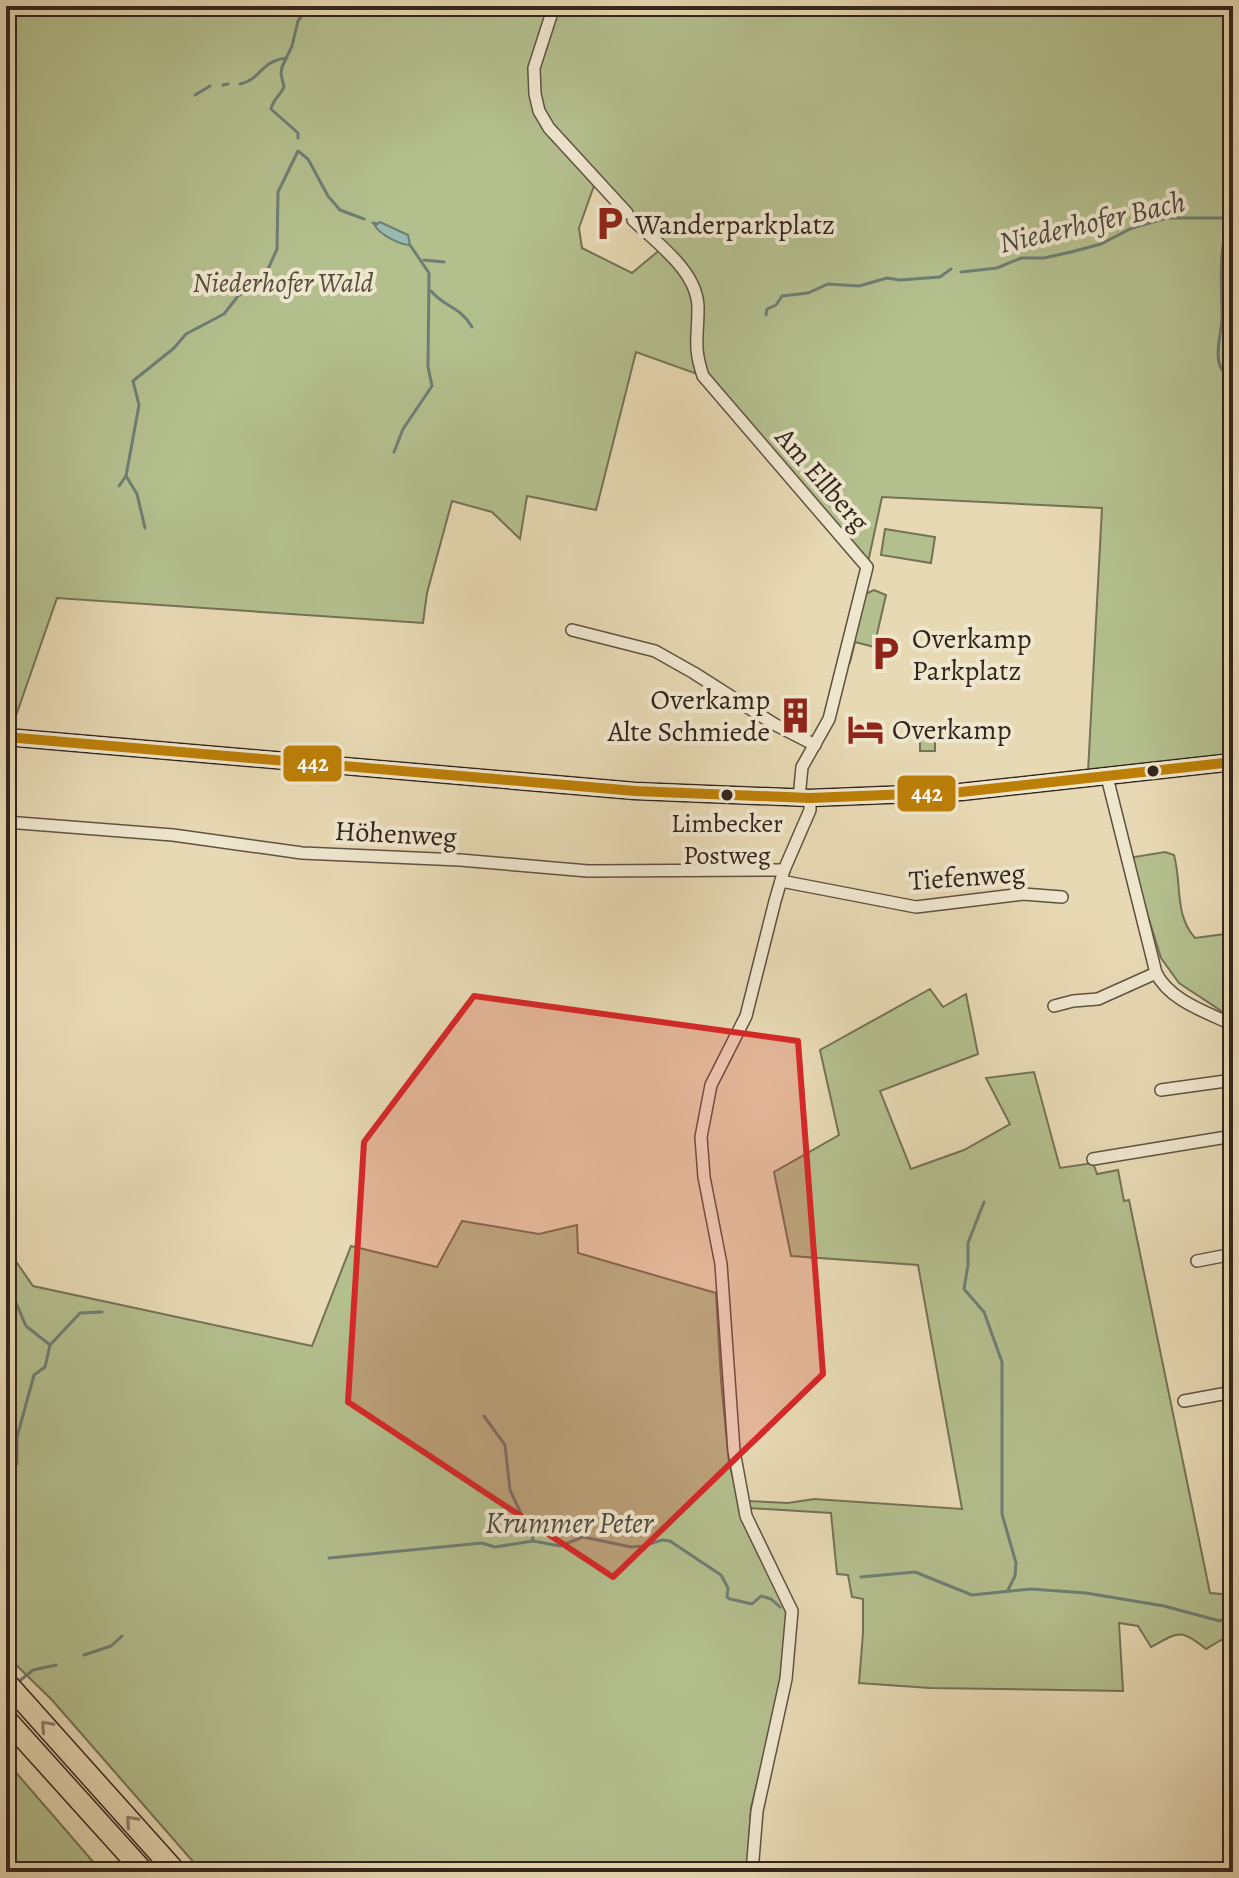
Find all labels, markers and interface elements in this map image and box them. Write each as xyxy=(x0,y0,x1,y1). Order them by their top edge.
water label: Niederhofer Bach xyxy=(995,181,1189,263)
parking icon: Wanderparkplatz xyxy=(590,205,628,243)
place label: Wanderparkplatz xyxy=(634,206,835,244)
park label: Niederhofer Wald xyxy=(192,264,374,302)
street label: Am Ellberg xyxy=(766,419,878,540)
place label: Overkamp Parkplatz xyxy=(912,620,1031,690)
parking icon: Overkamp Parkplatz xyxy=(867,635,905,673)
place label: Overkamp Alte Schmiede xyxy=(607,681,770,751)
building icon: Overkamp Alte Schmiede xyxy=(777,696,815,734)
hotel icon: Overkamp xyxy=(847,710,885,748)
place label: Overkamp xyxy=(892,711,1011,749)
line badge: 442 xyxy=(282,744,343,783)
text: 442 xyxy=(297,749,329,779)
unlabelled marker xyxy=(1145,763,1161,779)
line badge: 442 xyxy=(896,774,957,813)
text: 442 xyxy=(911,779,943,809)
marker: Limbecker Postweg xyxy=(719,787,735,803)
place label: Limbecker Postweg xyxy=(671,806,783,873)
street label: Höhenweg xyxy=(334,812,458,856)
street label: Tiefenweg xyxy=(908,854,1027,900)
water label: Krummer Peter xyxy=(485,1503,655,1543)
one-way arrow xyxy=(41,1721,55,1736)
one-way arrow xyxy=(126,1815,141,1830)

